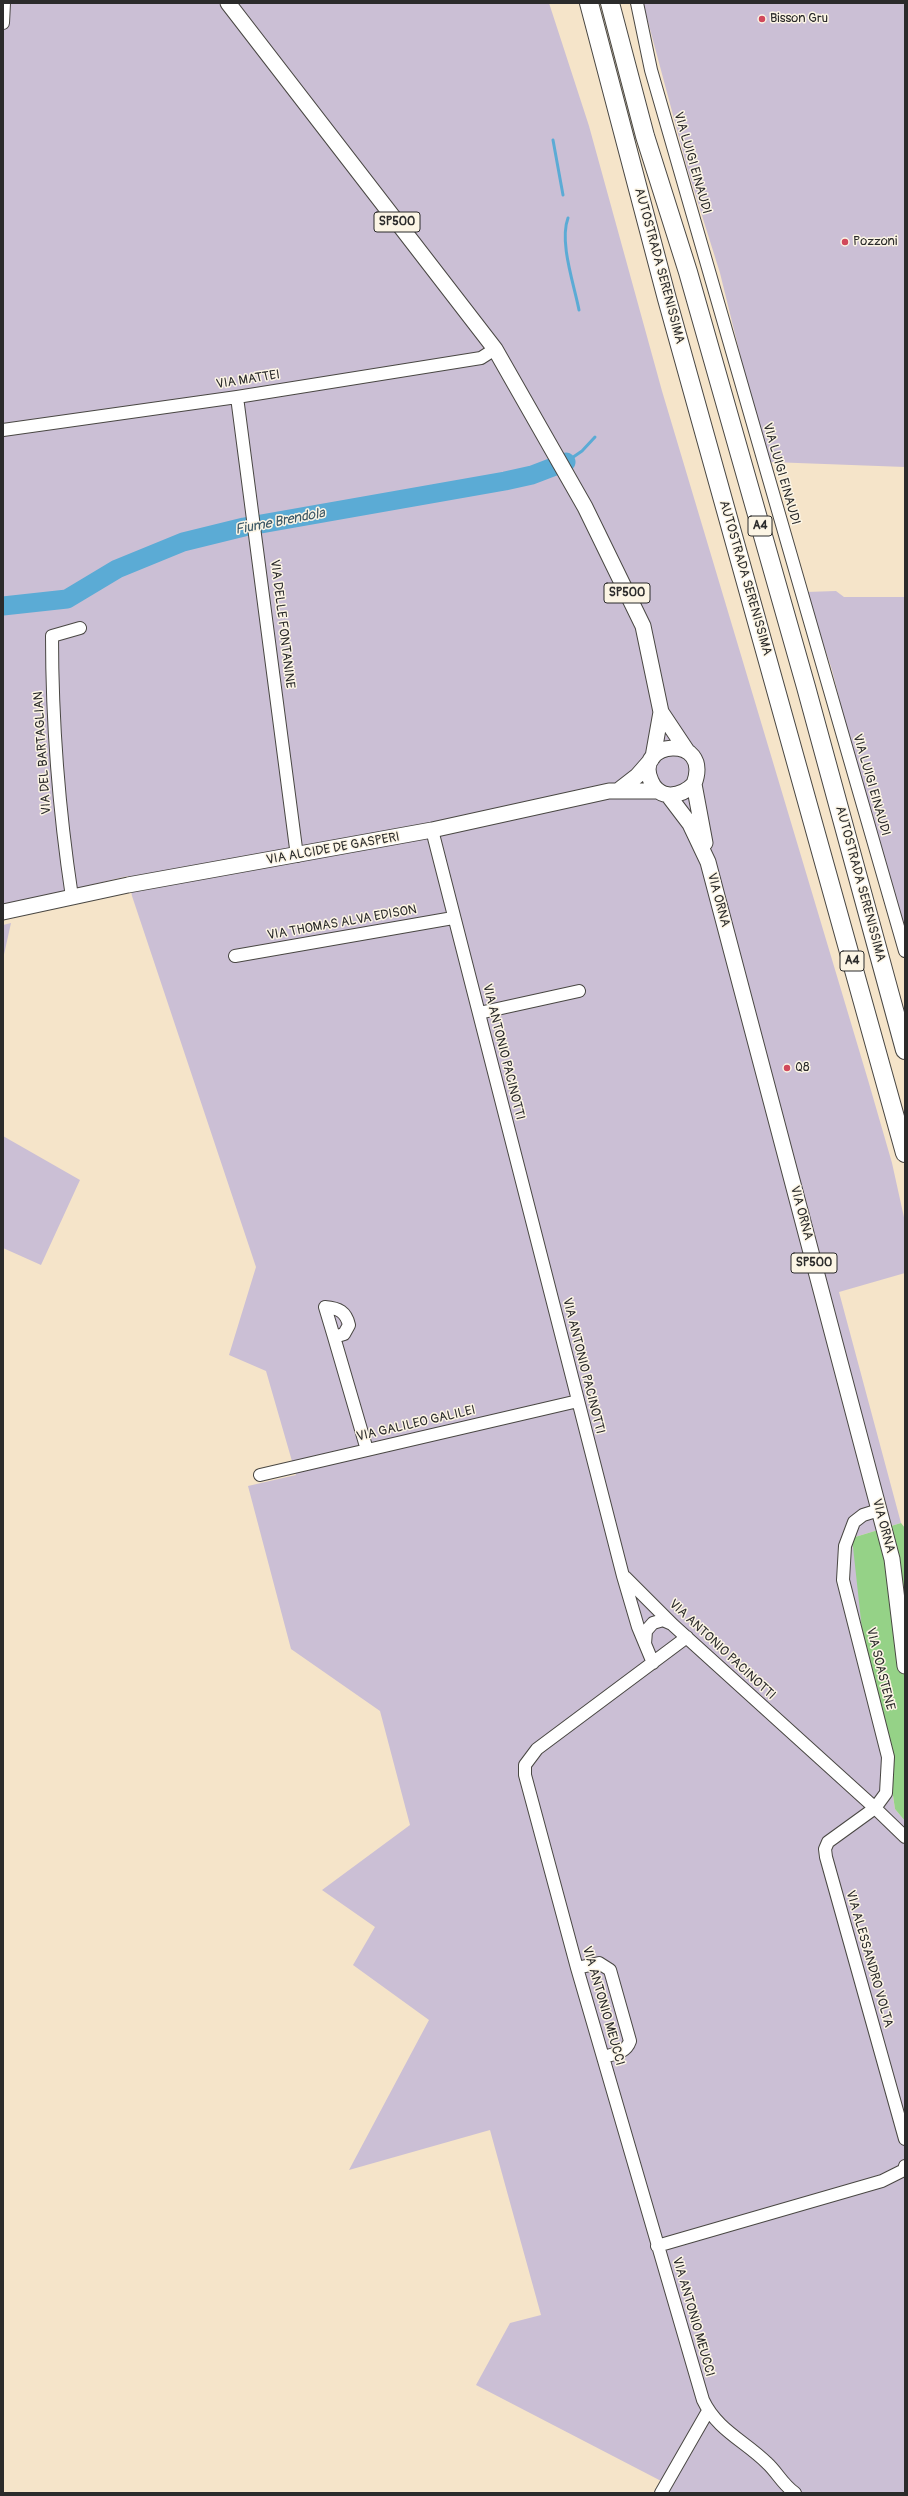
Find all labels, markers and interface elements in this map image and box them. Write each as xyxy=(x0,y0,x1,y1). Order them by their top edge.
place label: Bisson Gru xyxy=(770,11,828,27)
marker: Bisson Gru xyxy=(757,14,767,24)
street label: VIA LUIGI EINAUDI xyxy=(670,110,714,216)
street label: AUTOSTRADA SERENISSIMA xyxy=(631,186,687,346)
road number: SP500 xyxy=(374,212,420,232)
place label: Pozzoni xyxy=(853,234,897,250)
marker: Pozzoni xyxy=(840,237,850,247)
street label: VIA MATTEI xyxy=(215,367,281,393)
street label: VIA LUIGI EINAUDI xyxy=(759,421,803,527)
street label: AUTOSTRADA SERENISSIMA xyxy=(715,499,775,657)
water label: Fiume Brendola xyxy=(234,505,326,539)
road number: A4 xyxy=(748,516,772,536)
street label: VIA DELLE FONTANINE xyxy=(266,559,298,689)
road number: SP500 xyxy=(604,583,650,603)
street label: VIA DEL BARTAGLIAN xyxy=(31,691,55,815)
street label: VIA LUIGI EINAUDI xyxy=(849,732,893,838)
street label: AUTOSTRADA SERENISSIMA xyxy=(832,804,888,964)
street label: VIA ALCIDE DE GASPERI xyxy=(265,830,401,868)
street label: VIA ORNA xyxy=(703,871,733,929)
street label: VIA THOMAS ALVA EDISON xyxy=(266,902,418,944)
road number: A4 xyxy=(840,951,864,971)
street label: VIA ANTONIO PACINOTTI xyxy=(479,982,527,1122)
place label: Q8 xyxy=(795,1060,809,1076)
marker: Q8 xyxy=(782,1063,792,1073)
street label: VIA ORNA xyxy=(786,1184,816,1242)
road number: SP500 xyxy=(791,1253,837,1273)
street label: VIA ANTONIO PACINOTTI xyxy=(559,1296,607,1436)
street label: VIA GALILEO GALILEI xyxy=(355,1403,477,1445)
street label: VIA ORNA xyxy=(868,1497,898,1555)
street label: VIA ANTONIO PACINOTTI xyxy=(666,1597,778,1703)
street label: VIA SOASTENE xyxy=(862,1626,898,1712)
street label: VIA ALESSANDRO VOLTA xyxy=(842,1889,896,2029)
street label: VIA ANTONIO MEUCCI xyxy=(578,1945,628,2067)
street label: VIA ANTONIO MEUCCI xyxy=(668,2256,718,2378)

